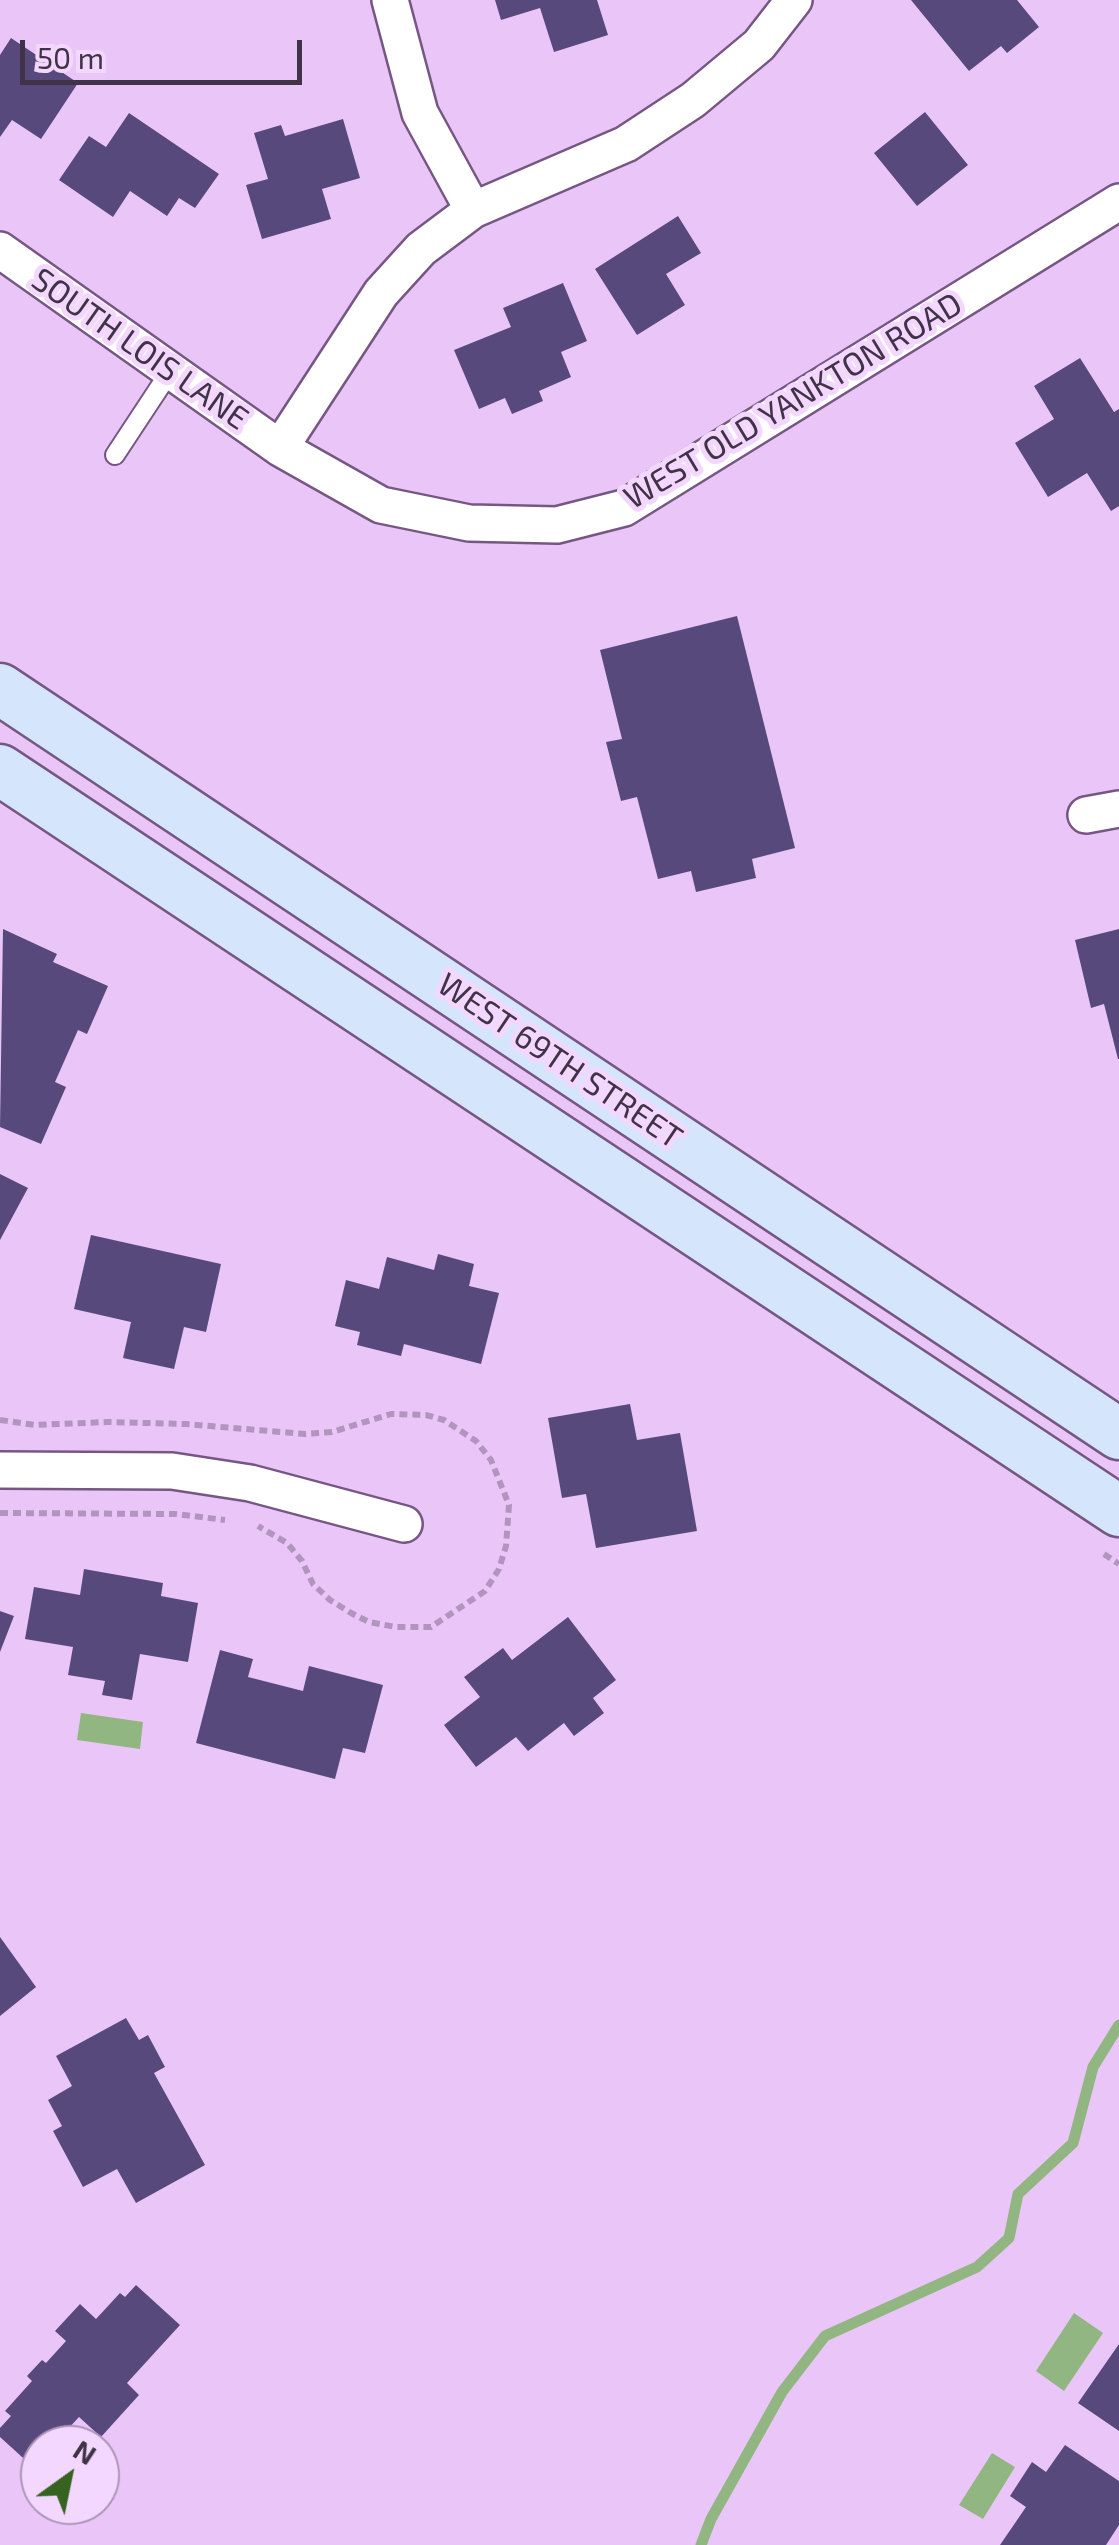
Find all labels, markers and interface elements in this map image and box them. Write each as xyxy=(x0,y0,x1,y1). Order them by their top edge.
scale bar xyxy=(25,20,308,82)
text: 50 m xyxy=(37,39,104,75)
street label: SOUTH LOIS LANE xyxy=(24,260,256,438)
street label: WEST OLD YANKTON ROAD xyxy=(617,285,969,517)
street label: WEST 69TH STREET xyxy=(431,965,689,1157)
north arrow xyxy=(20,2425,120,2525)
text: N xyxy=(68,2432,103,2471)

